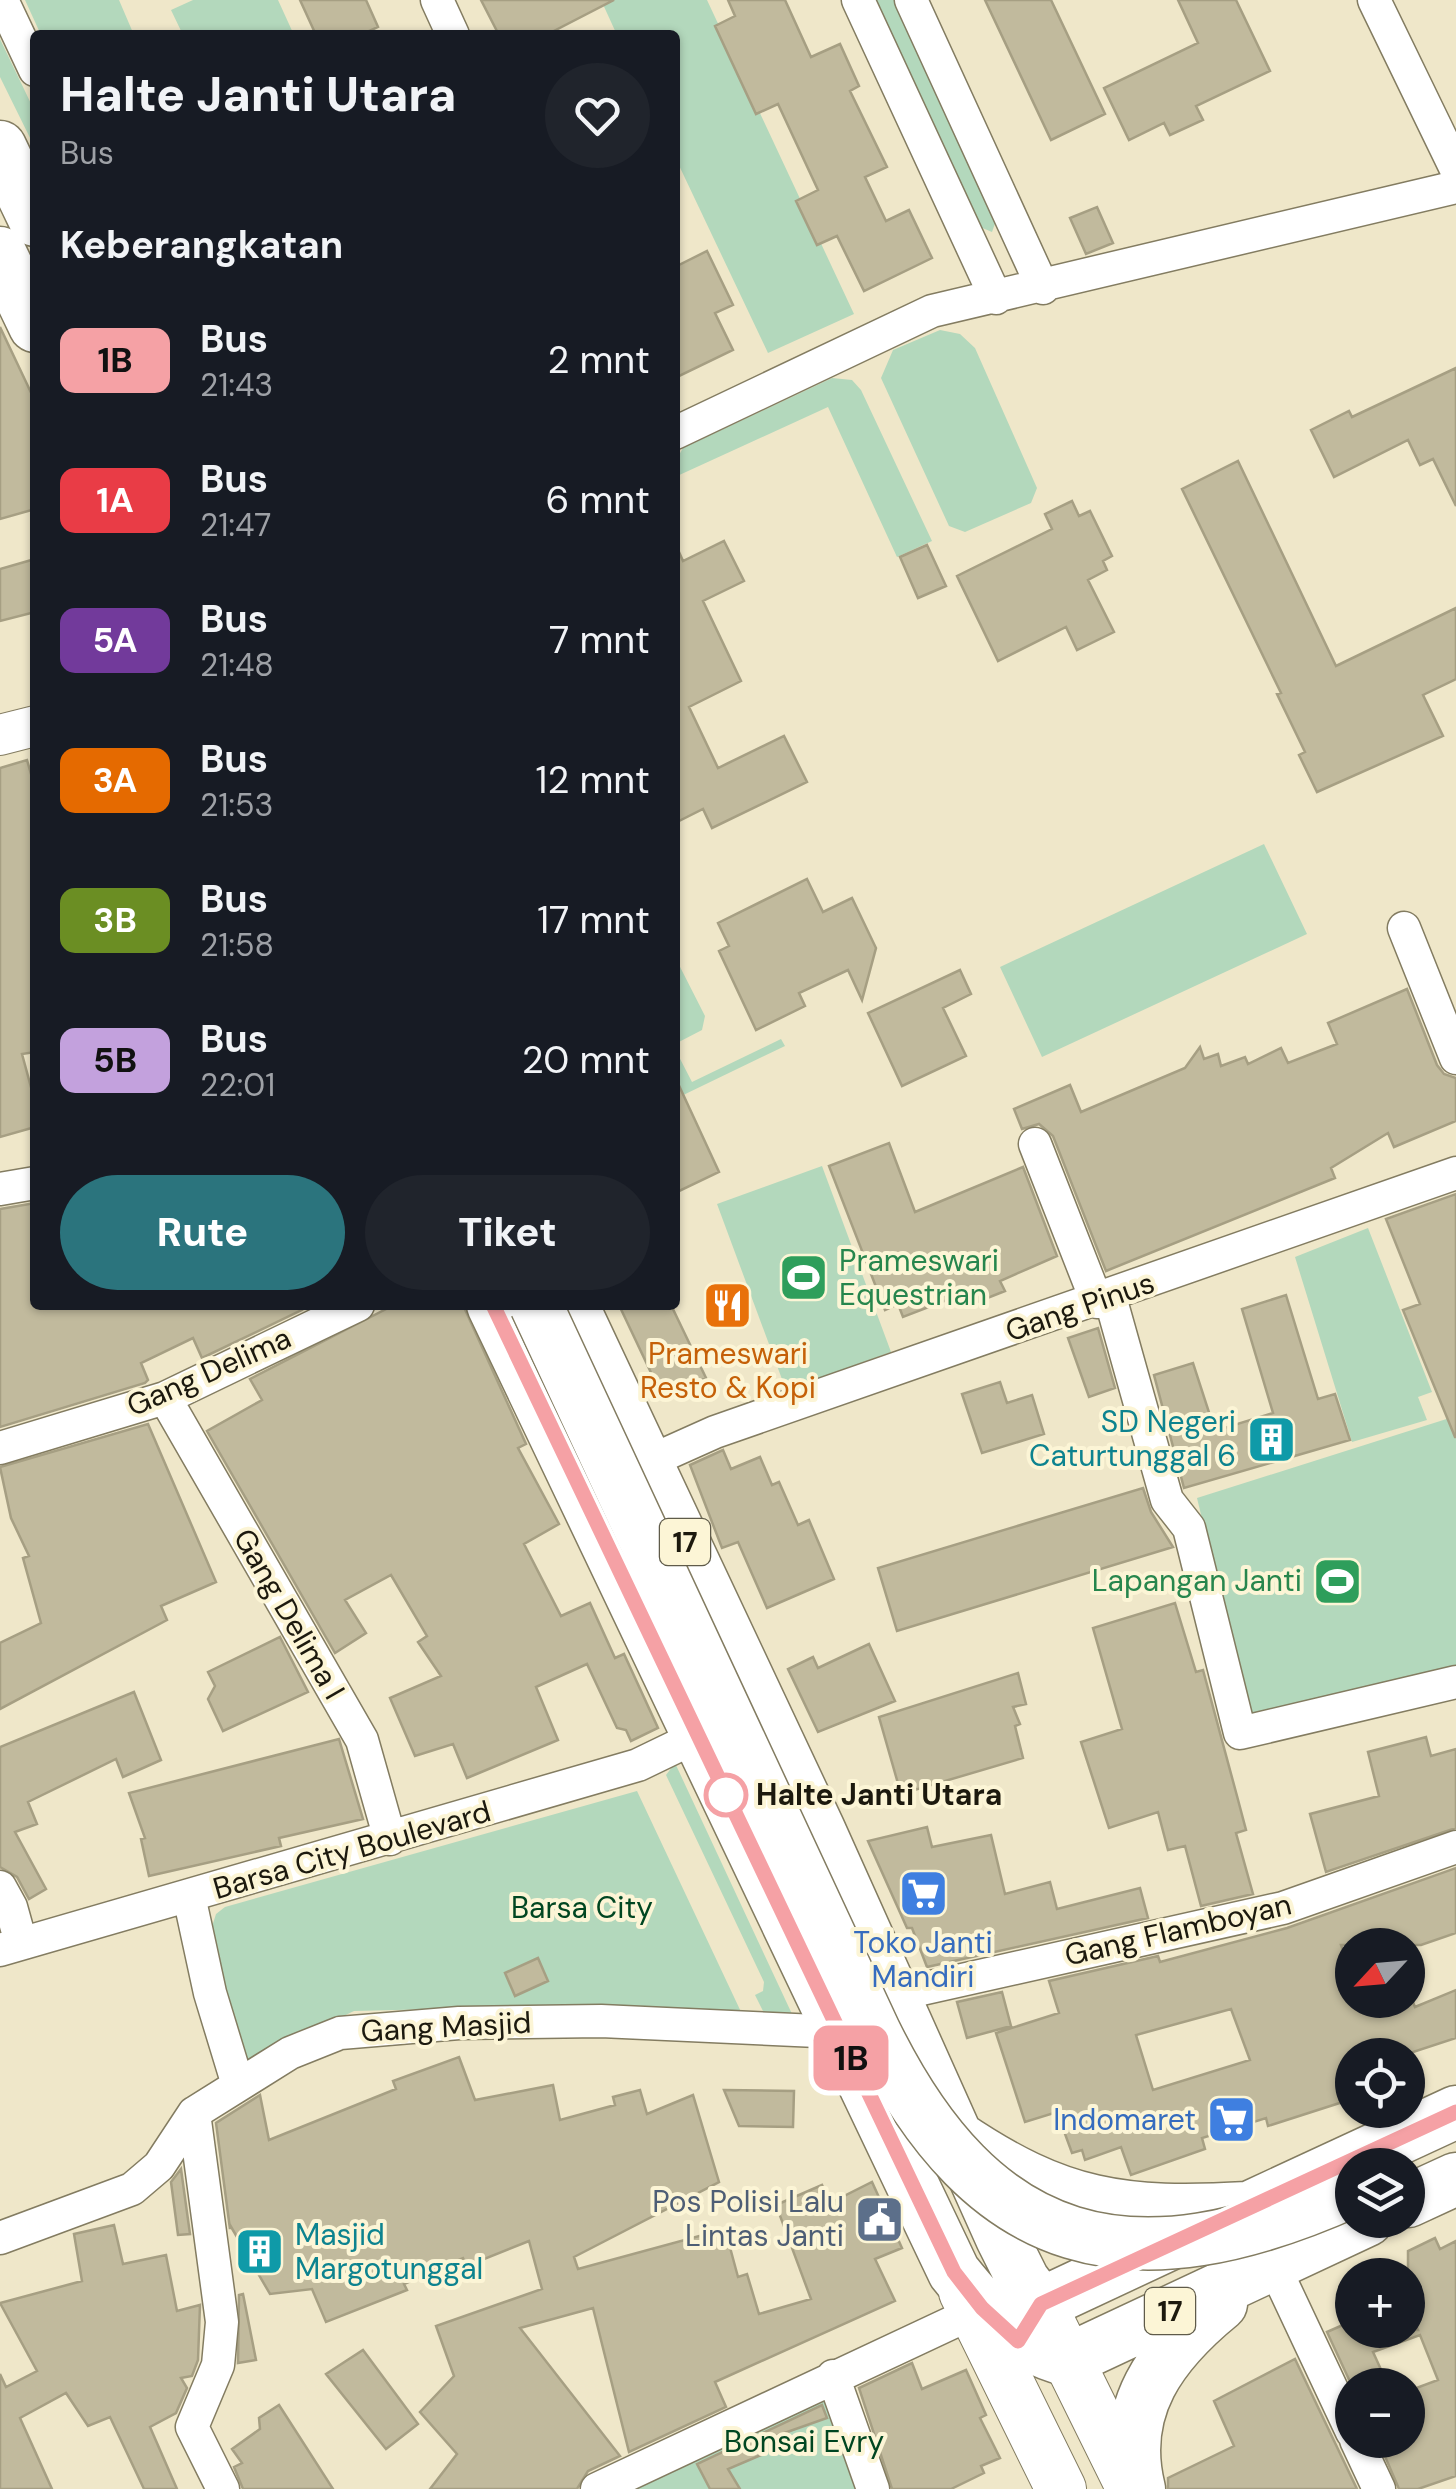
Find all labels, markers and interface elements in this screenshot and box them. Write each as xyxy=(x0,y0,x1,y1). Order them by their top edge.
text: Halte Janti Utara xyxy=(60,63,456,126)
button: heart xyxy=(545,63,650,168)
text: Bus xyxy=(60,132,114,174)
text: Keberangkatan xyxy=(60,220,343,270)
text: Bus xyxy=(200,314,268,364)
text: 2 mnt xyxy=(547,335,650,385)
text: 1B xyxy=(97,337,133,383)
text: 21:43 xyxy=(200,364,273,406)
text: Bus xyxy=(200,454,268,504)
text: 6 mnt xyxy=(545,475,650,525)
text: 1A xyxy=(96,477,134,523)
text: 21:47 xyxy=(200,504,271,546)
text: Bus xyxy=(200,594,268,644)
text: 7 mnt xyxy=(549,615,650,665)
text: 5A xyxy=(92,617,138,663)
text: 21:48 xyxy=(200,644,274,686)
text: Bus xyxy=(200,734,268,784)
text: 12 mnt xyxy=(536,755,650,805)
text: 3A xyxy=(93,757,137,803)
text: 21:53 xyxy=(200,784,273,826)
text: Bus xyxy=(200,874,268,924)
text: 17 mnt xyxy=(537,895,650,945)
text: 3B xyxy=(93,897,137,943)
text: 21:58 xyxy=(200,924,274,966)
text: Bus xyxy=(200,1014,268,1064)
text: 20 mnt xyxy=(522,1035,650,1085)
text: 5B xyxy=(93,1037,137,1083)
text: 22:01 xyxy=(200,1064,275,1106)
button: Rute xyxy=(60,1175,345,1290)
button: Tiket xyxy=(365,1175,650,1290)
place label: Prameswari Equestrian xyxy=(839,1241,999,1314)
sports icon: Prameswari Equestrian xyxy=(778,1252,830,1304)
street label: Gang Pinus xyxy=(1000,1263,1160,1350)
restaurant icon: Prameswari Resto & Kopi xyxy=(702,1279,754,1331)
street label: Gang Delima xyxy=(121,1318,297,1425)
place label: Prameswari Resto & Kopi xyxy=(640,1334,816,1407)
place label: SD Negeri Caturtunggal 6 xyxy=(1029,1402,1236,1475)
building icon: SD Negeri Caturtunggal 6 xyxy=(1245,1413,1297,1465)
road number: 17 xyxy=(660,1519,710,1565)
street label: Gang Delima I xyxy=(225,1521,354,1706)
sports icon: Lapangan Janti xyxy=(1311,1555,1363,1607)
place label: Lapangan Janti xyxy=(1092,1561,1302,1600)
marker: Halte Janti Utara xyxy=(705,1774,747,1816)
place label: Halte Janti Utara xyxy=(756,1775,1002,1814)
street label: Barsa City Boulevard xyxy=(209,1791,495,1908)
supermarket icon: Toko Janti Mandiri xyxy=(897,1868,949,1920)
street label: Gang Flamboyan xyxy=(1061,1884,1295,1975)
park label: Barsa City xyxy=(511,1888,653,1927)
place label: Toko Janti Mandiri xyxy=(853,1923,993,1996)
north arrow xyxy=(1335,1928,1425,2018)
map controls xyxy=(1335,1928,1425,2458)
street label: Gang Masjid xyxy=(360,2003,532,2050)
line badge: 1B xyxy=(806,2026,896,2090)
text: 1B xyxy=(833,2035,869,2081)
button: locate xyxy=(1335,2038,1425,2128)
supermarket icon: Indomaret xyxy=(1205,2094,1257,2146)
place label: Indomaret xyxy=(1053,2100,1196,2139)
button: layers xyxy=(1335,2148,1425,2238)
place label: Pos Polisi Lalu Lintas Janti xyxy=(652,2182,844,2255)
public building icon: Pos Polisi Lalu Lintas Janti xyxy=(853,2193,905,2245)
place label: Masjid Margotunggal xyxy=(295,2215,483,2288)
building icon: Masjid Margotunggal xyxy=(234,2226,286,2278)
button: + xyxy=(1335,2258,1425,2348)
road number: 17 xyxy=(1145,2288,1195,2334)
button: − xyxy=(1335,2368,1425,2458)
park label: Bonsai Evry xyxy=(724,2422,884,2461)

